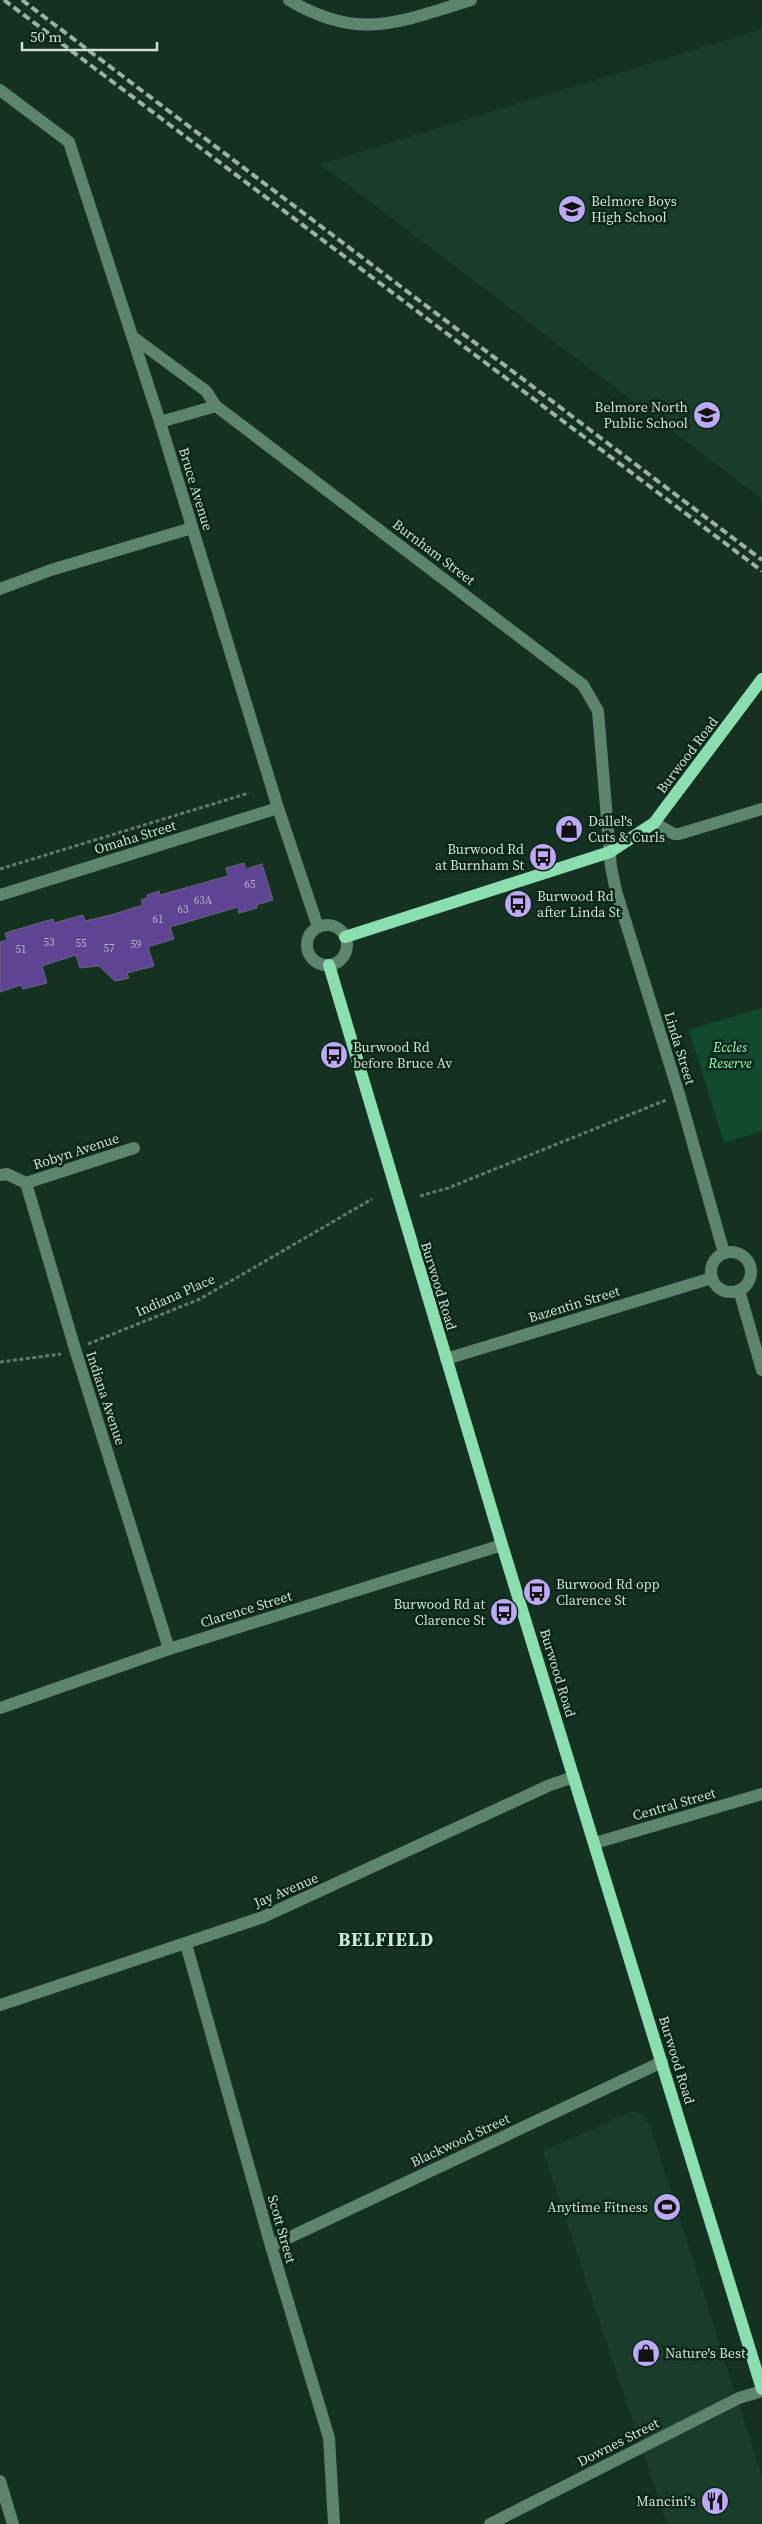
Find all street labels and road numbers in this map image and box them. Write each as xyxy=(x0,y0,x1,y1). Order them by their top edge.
street label: Bruce Avenue xyxy=(174,445,218,533)
street label: Burnham Street xyxy=(389,514,480,590)
street label: Burwood Road xyxy=(651,712,723,798)
street label: Omaha Street xyxy=(92,815,179,859)
street label: Linda Street xyxy=(659,1009,701,1087)
street label: Robyn Avenue xyxy=(30,1128,122,1174)
street label: Burwood Road xyxy=(416,1239,462,1333)
street label: Indiana Place xyxy=(132,1269,218,1321)
street label: Bazentin Street xyxy=(526,1280,623,1327)
street label: Indiana Avenue xyxy=(81,1348,131,1448)
street label: Clarence Street xyxy=(198,1585,295,1632)
street label: Burwood Road xyxy=(535,1626,581,1720)
street label: Central Street xyxy=(630,1782,718,1825)
street label: Jay Avenue xyxy=(250,1867,321,1913)
street label: Burwood Road xyxy=(654,2013,700,2107)
street label: Blackwood Street xyxy=(407,2108,513,2172)
street label: Scott Street xyxy=(263,2192,301,2266)
street label: Downes Street xyxy=(574,2413,663,2471)

